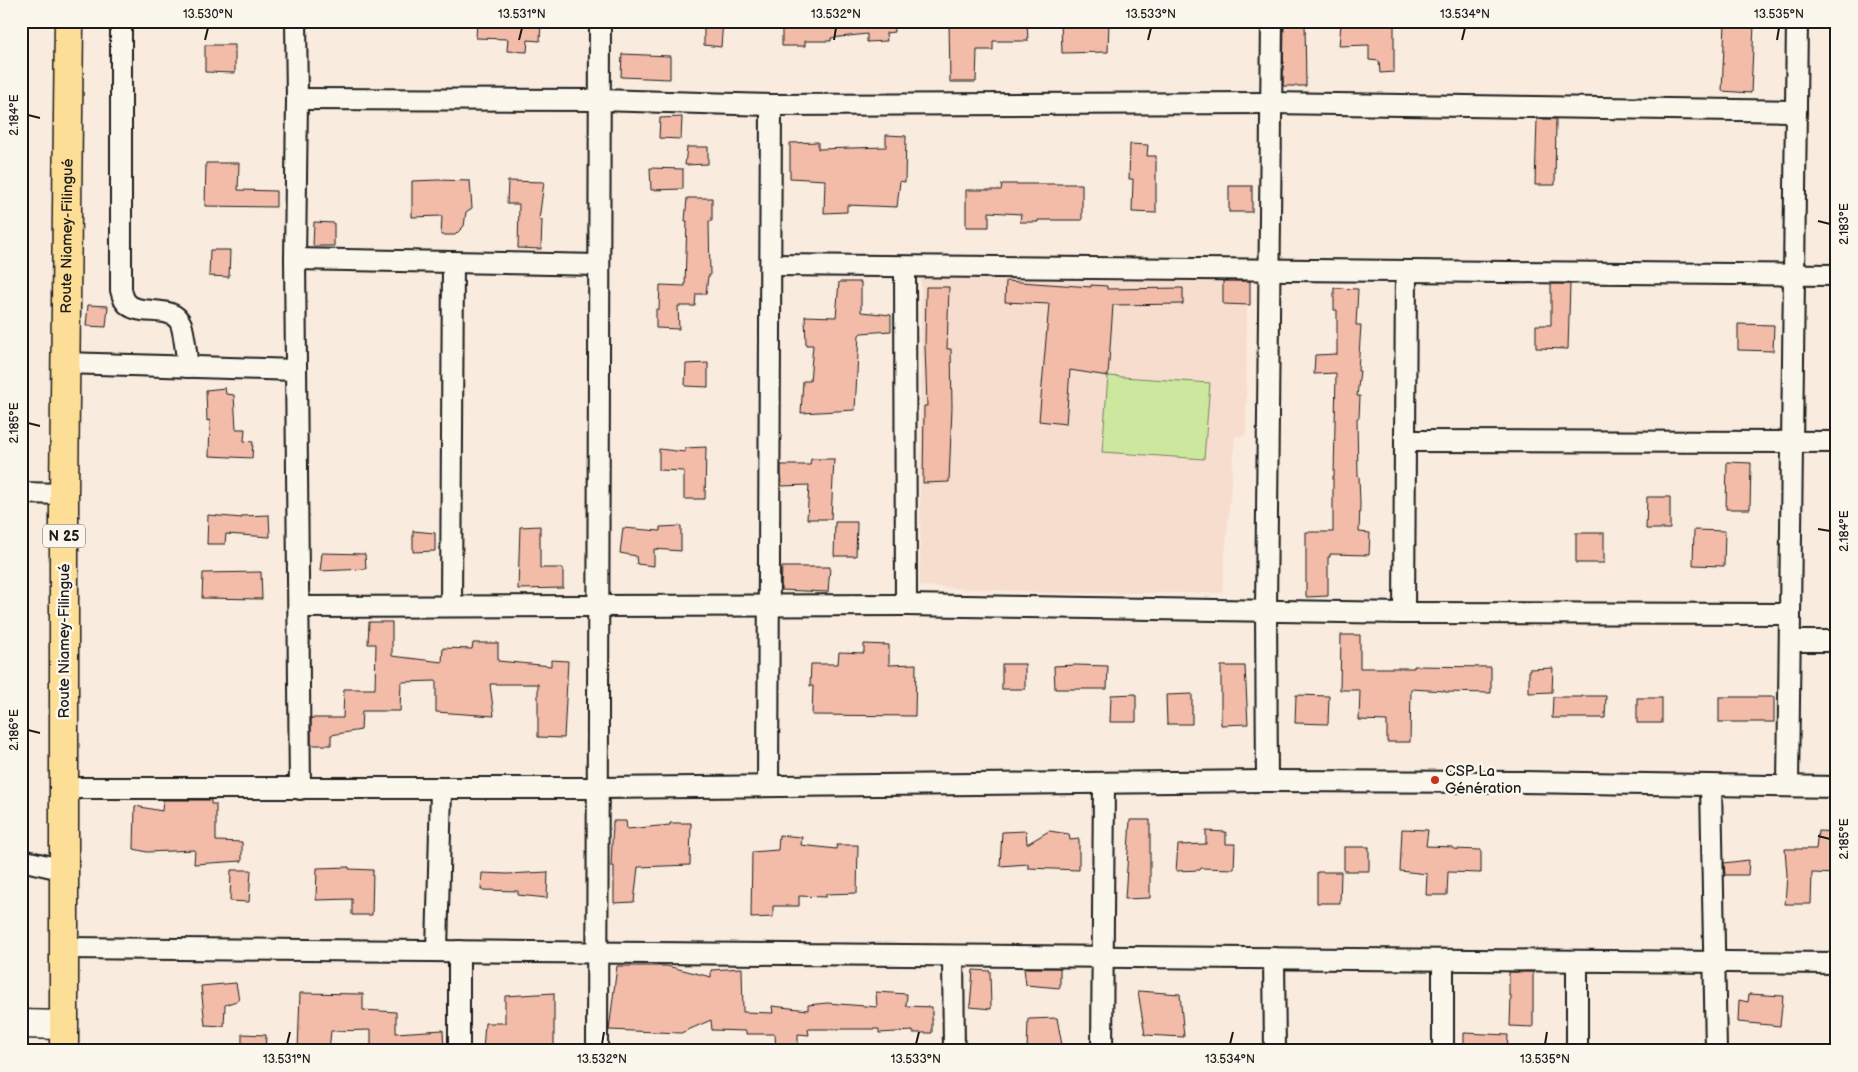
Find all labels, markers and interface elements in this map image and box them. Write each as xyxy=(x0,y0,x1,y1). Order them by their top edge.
text: 13.530°N xyxy=(183,7,233,22)
text: 13.531°N xyxy=(498,7,546,22)
text: 13.532°N xyxy=(811,7,861,22)
text: 13.533°N xyxy=(1126,7,1176,22)
text: 13.534°N xyxy=(1440,7,1490,22)
text: 13.535°N xyxy=(1754,7,1804,22)
text: 2.184°E xyxy=(7,94,22,136)
street label: Route Niamey-Filingué xyxy=(56,158,77,314)
text: 2.183°E xyxy=(1837,203,1852,245)
text: 2.185°E xyxy=(7,402,22,444)
text: 2.184°E xyxy=(1837,510,1852,552)
road number: N 25 xyxy=(43,524,85,548)
street label: Route Niamey-Filingué xyxy=(55,564,74,719)
text: 2.186°E xyxy=(7,709,22,751)
place label: CSP La Génération xyxy=(1445,762,1521,798)
marker: CSP La Génération xyxy=(1429,774,1441,786)
text: 2.185°E xyxy=(1837,818,1852,860)
text: 13.531°N xyxy=(263,1052,311,1067)
text: 13.532°N xyxy=(577,1052,627,1067)
text: 13.533°N xyxy=(891,1052,941,1067)
text: 13.534°N xyxy=(1205,1052,1255,1067)
text: 13.535°N xyxy=(1520,1052,1570,1067)

